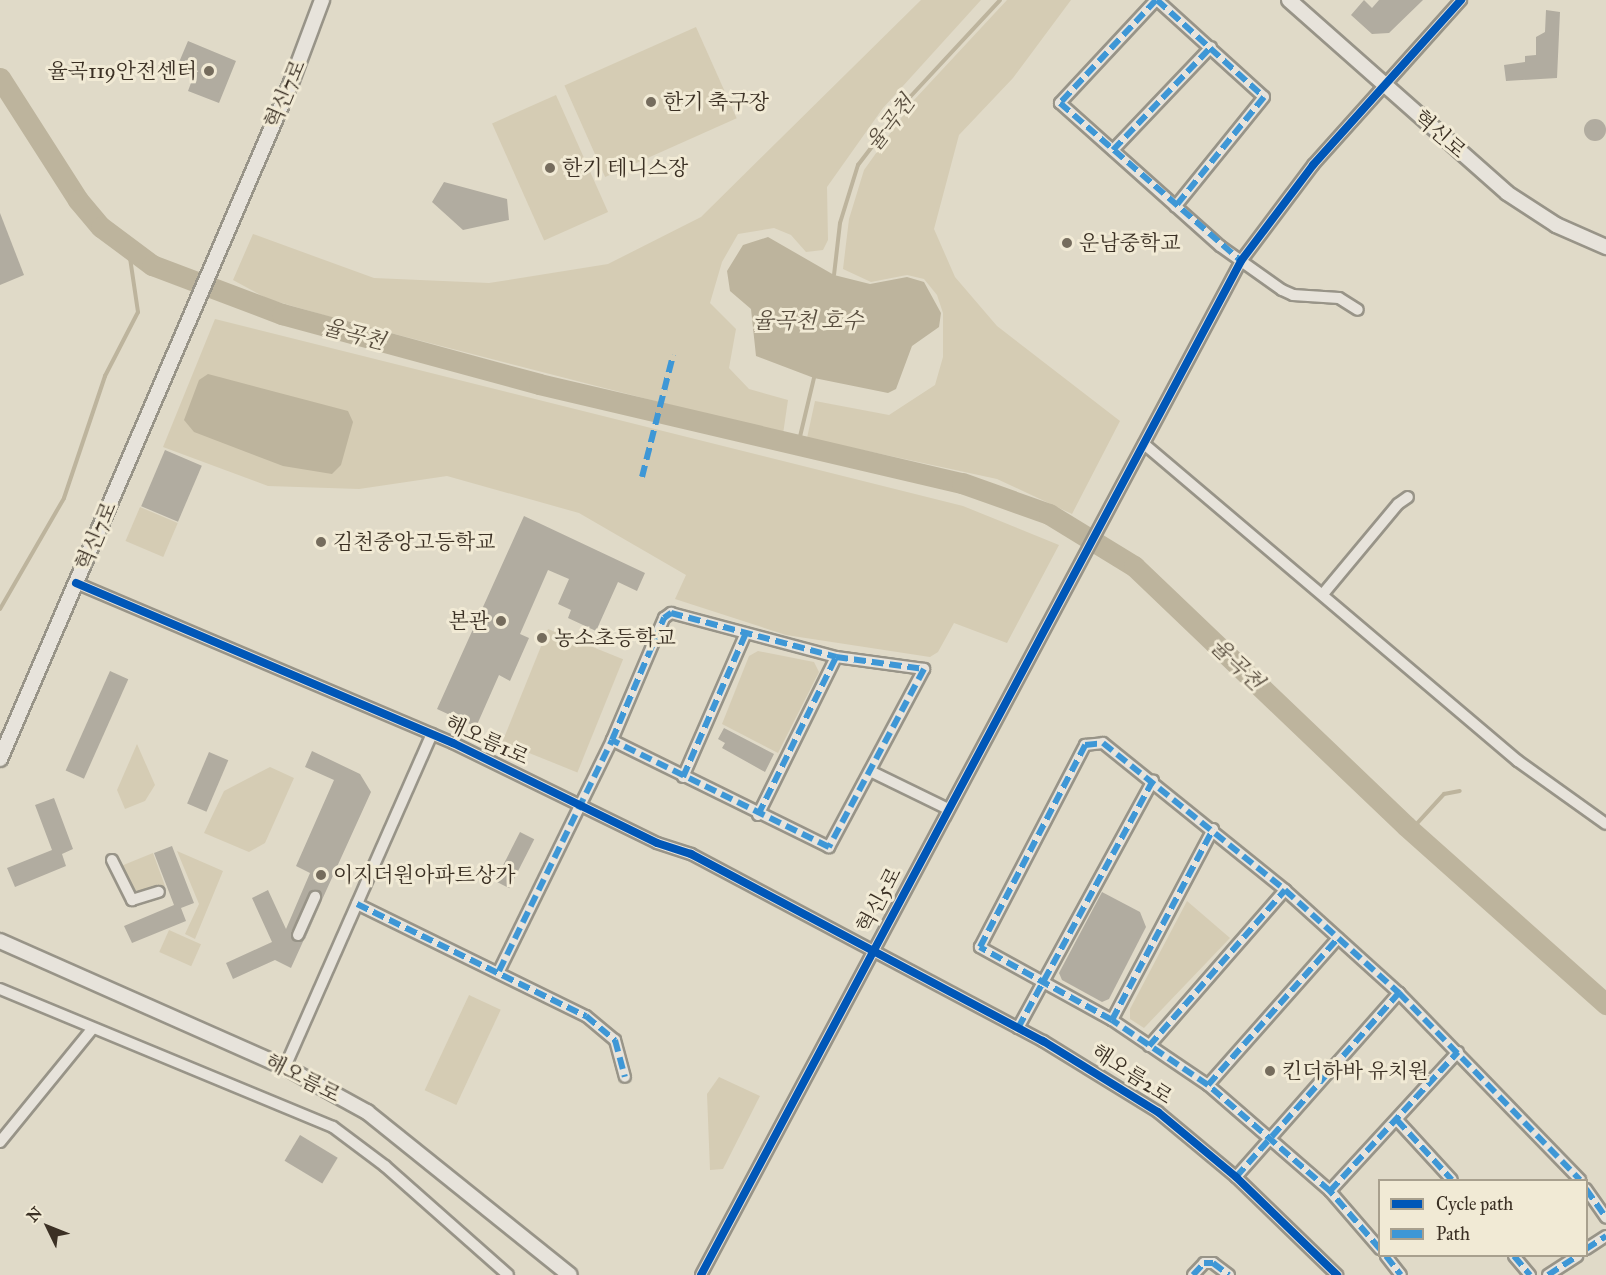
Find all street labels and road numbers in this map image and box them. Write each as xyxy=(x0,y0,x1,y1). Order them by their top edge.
street label: 혁신7로 xyxy=(259,56,311,132)
street label: 혁신로 xyxy=(1409,105,1471,163)
street label: 혁신7로 xyxy=(70,498,122,574)
street label: 해오름1로 xyxy=(441,710,533,770)
street label: 혁신5로 xyxy=(851,863,907,937)
street label: 해오름2로 xyxy=(1087,1039,1177,1109)
street label: 해오름로 xyxy=(261,1048,345,1108)

